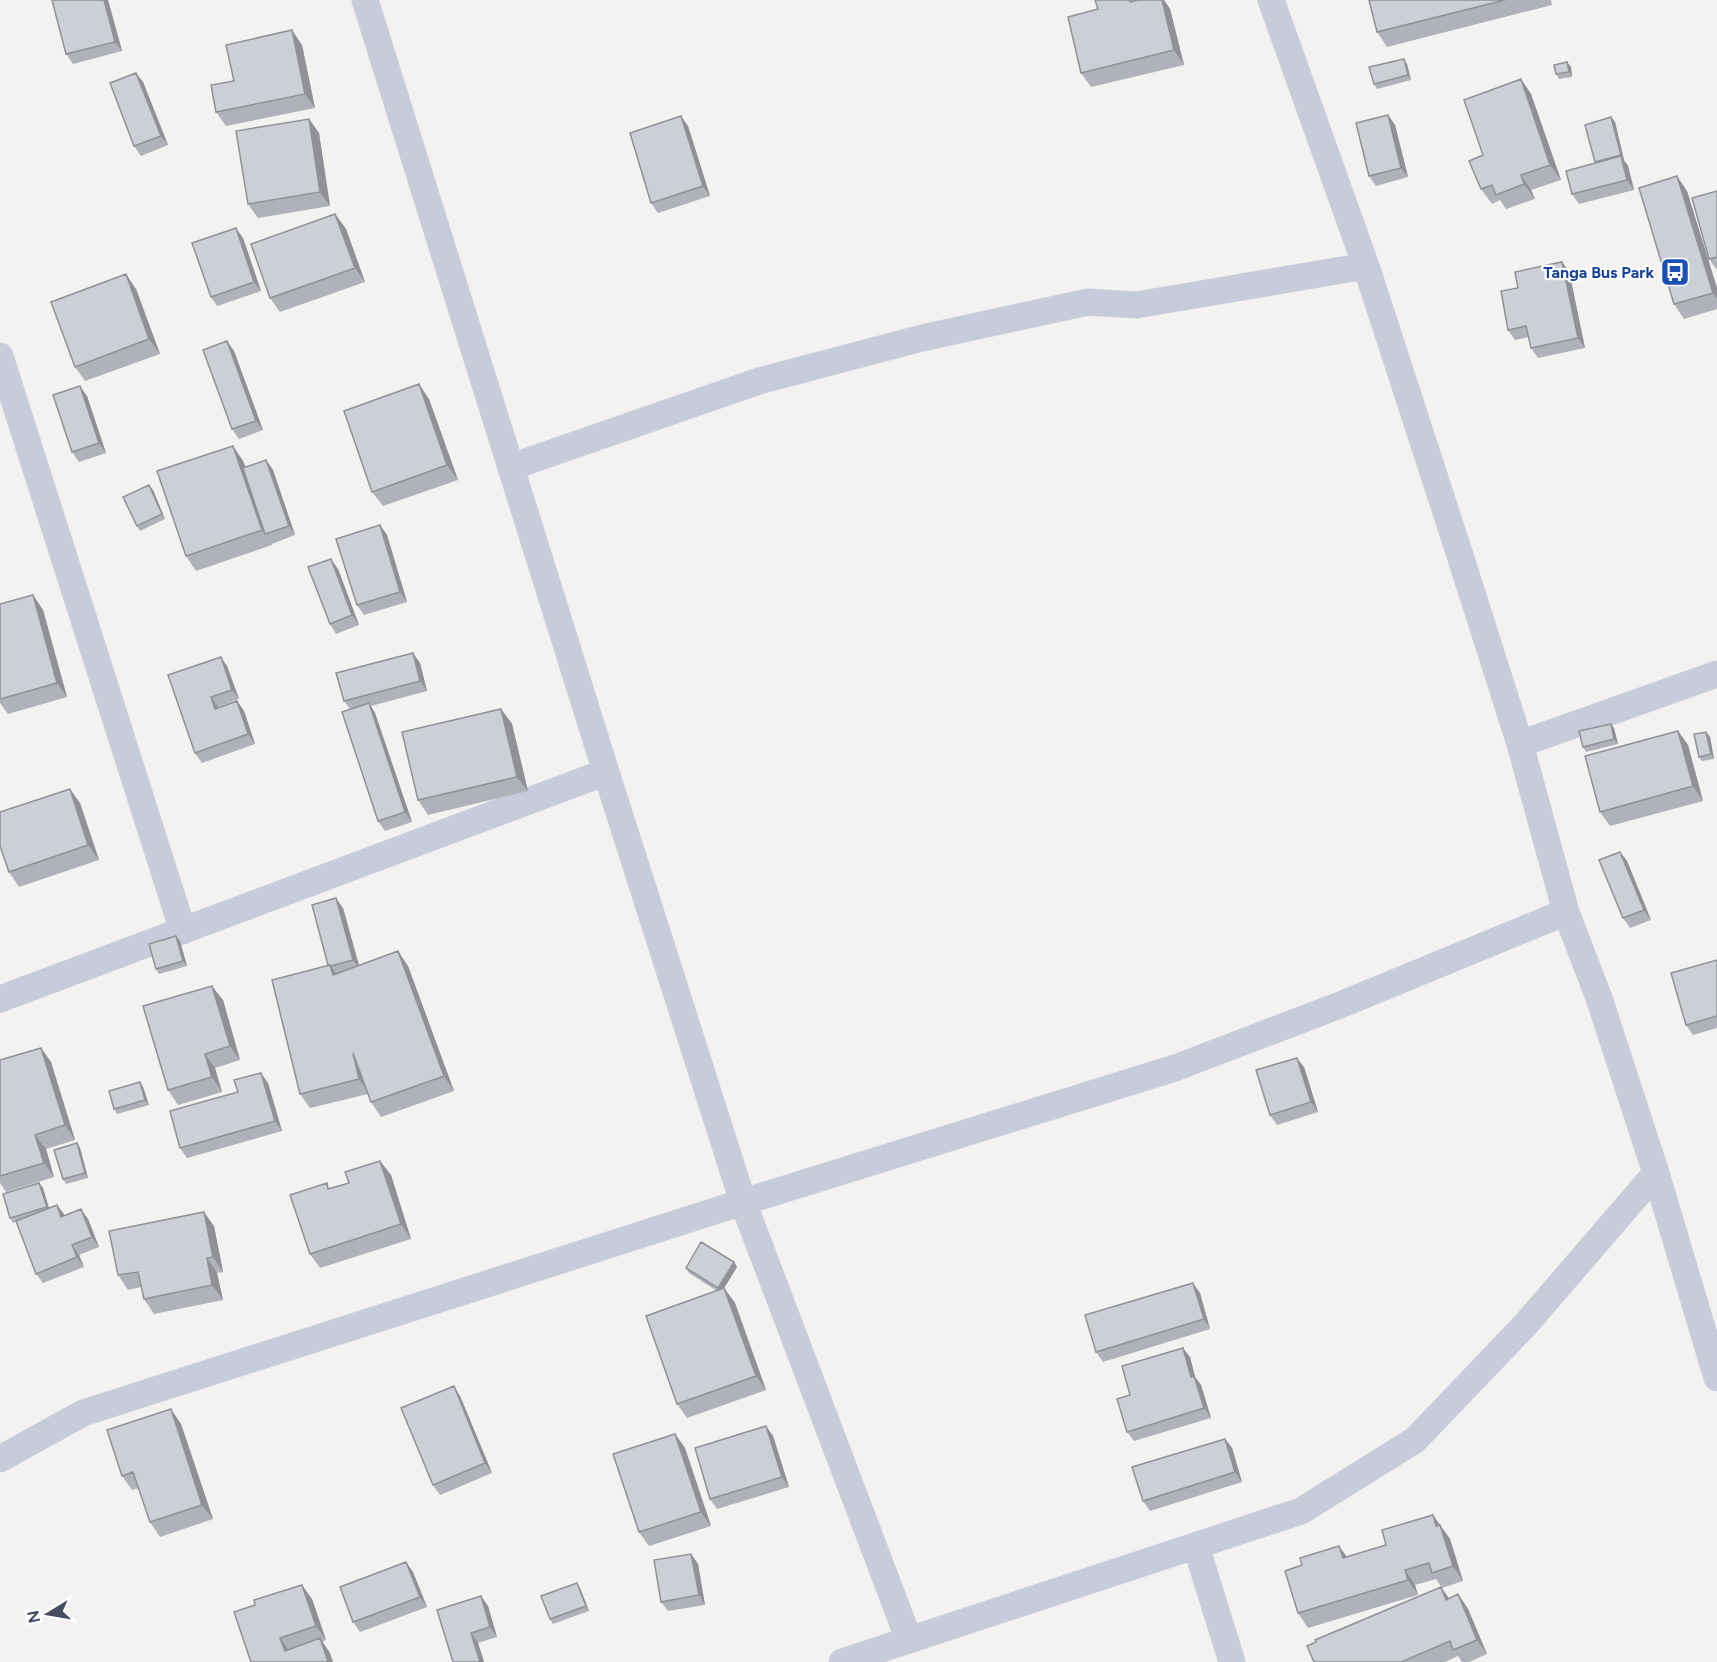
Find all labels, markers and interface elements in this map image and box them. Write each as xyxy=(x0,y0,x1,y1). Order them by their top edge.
bus stop icon: Tanga Bus Park xyxy=(1659,256,1691,288)
place label: Tanga Bus Park xyxy=(1543,263,1654,282)
north arrow xyxy=(18,1584,78,1644)
text: N xyxy=(23,1609,44,1625)

